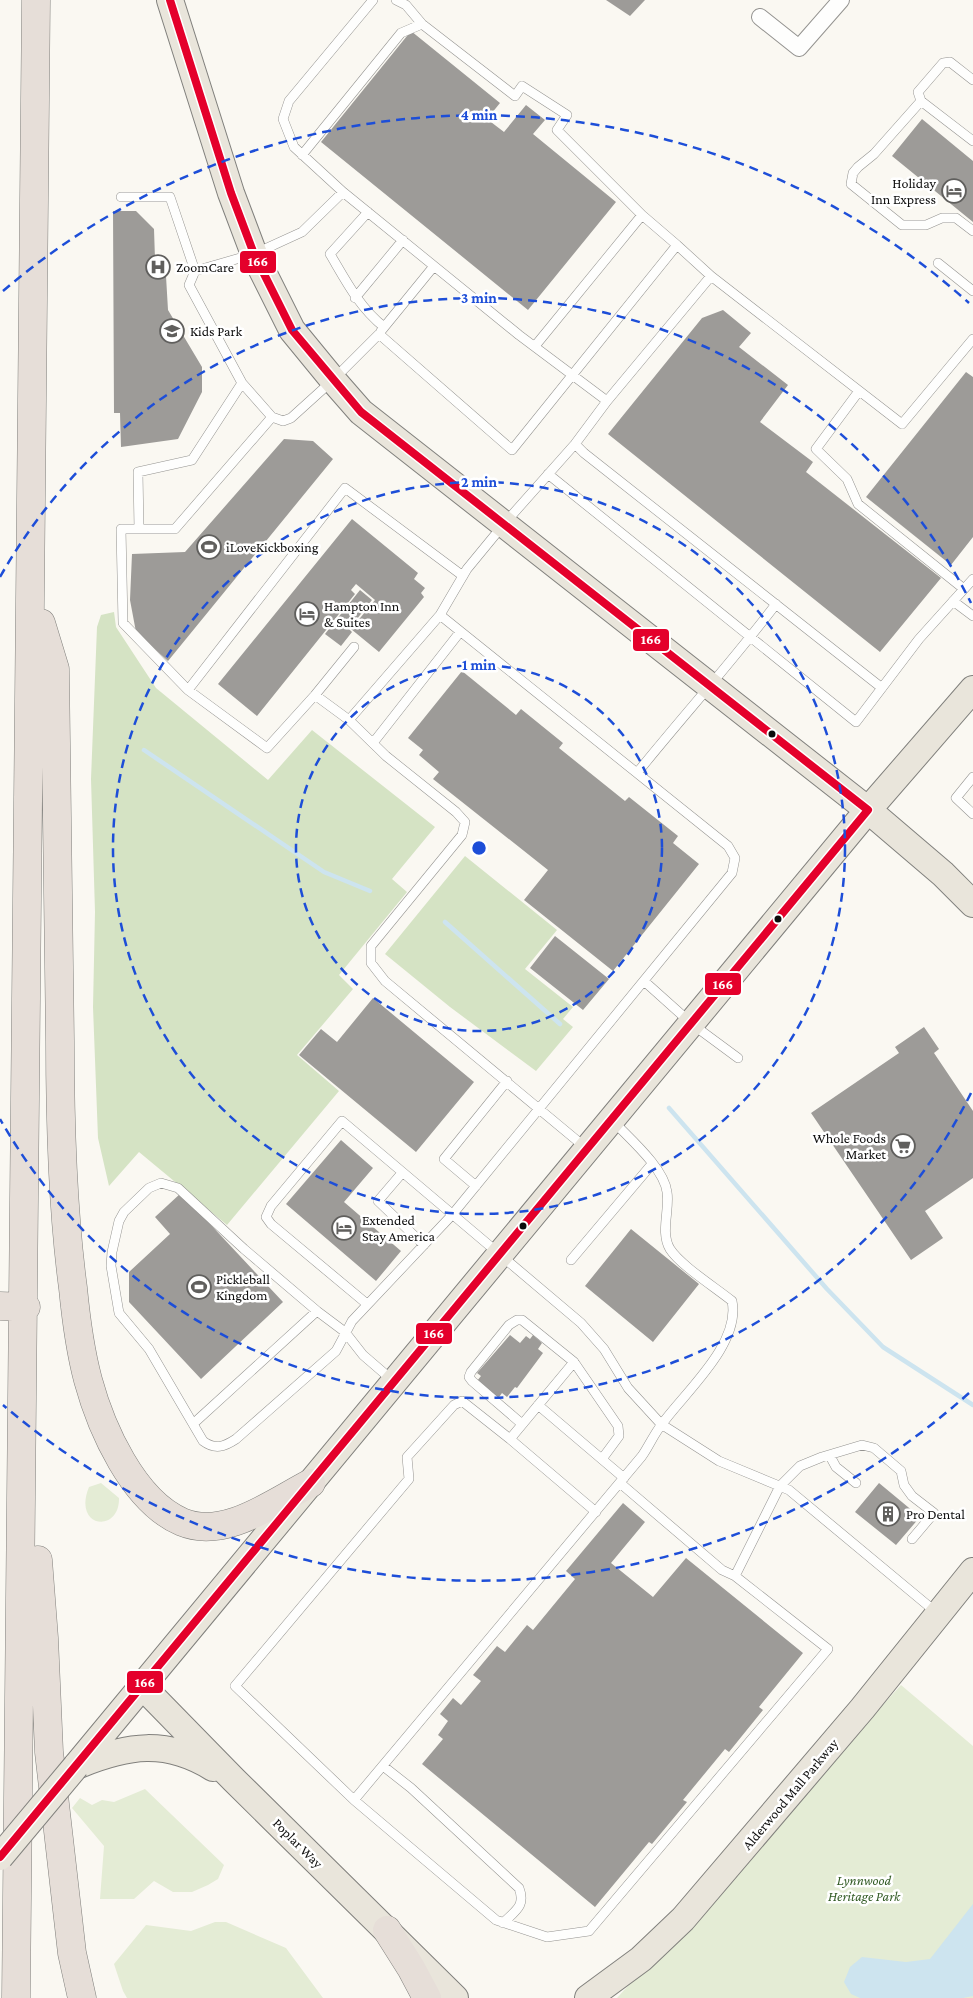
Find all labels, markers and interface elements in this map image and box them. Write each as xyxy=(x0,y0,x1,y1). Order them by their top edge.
text: 4 min xyxy=(461,107,498,123)
place label: Holiday Inn Express xyxy=(871,175,937,207)
hotel icon: Holiday Inn Express xyxy=(941,178,967,204)
line badge: 166 xyxy=(239,250,277,274)
text: 166 xyxy=(248,253,268,269)
hospital icon: ZoomCare xyxy=(145,254,171,280)
place label: ZoomCare xyxy=(176,259,234,275)
text: 3 min xyxy=(461,290,497,306)
school or university icon: Kids Park xyxy=(159,318,185,344)
place label: Kids Park xyxy=(190,323,242,339)
text: 2 min xyxy=(461,474,497,490)
sports icon: iLoveKickboxing xyxy=(196,534,222,560)
place label: iLoveKickboxing xyxy=(226,539,319,555)
place label: Hampton Inn & Suites xyxy=(324,598,400,630)
hotel icon: Hampton Inn & Suites xyxy=(294,601,320,627)
line badge: 166 xyxy=(632,628,670,652)
text: 166 xyxy=(641,631,661,647)
text: 1 min xyxy=(462,657,496,673)
unlabelled marker xyxy=(767,729,777,739)
centre of rings xyxy=(470,839,488,857)
unlabelled marker xyxy=(773,914,783,924)
line badge: 166 xyxy=(704,972,742,996)
text: 166 xyxy=(713,976,733,992)
place label: Whole Foods Market xyxy=(813,1130,886,1162)
supermarket icon: Whole Foods Market xyxy=(890,1133,916,1159)
place label: Extended Stay America xyxy=(362,1212,435,1244)
hotel icon: Extended Stay America xyxy=(331,1215,357,1241)
unlabelled marker xyxy=(518,1221,528,1231)
place label: Pickleball Kingdom xyxy=(216,1271,270,1303)
sports icon: Pickleball Kingdom xyxy=(186,1274,212,1300)
line badge: 166 xyxy=(415,1322,453,1345)
text: 166 xyxy=(424,1325,444,1341)
building icon: Pro Dental xyxy=(875,1501,901,1527)
place label: Pro Dental xyxy=(906,1506,965,1522)
line badge: 166 xyxy=(126,1670,164,1694)
text: 166 xyxy=(135,1674,155,1690)
street label: Alderwood Mall Parkway xyxy=(739,1735,841,1853)
street label: Poplar Way xyxy=(270,1815,327,1872)
park label: Lynnwood Heritage Park xyxy=(828,1872,901,1904)

